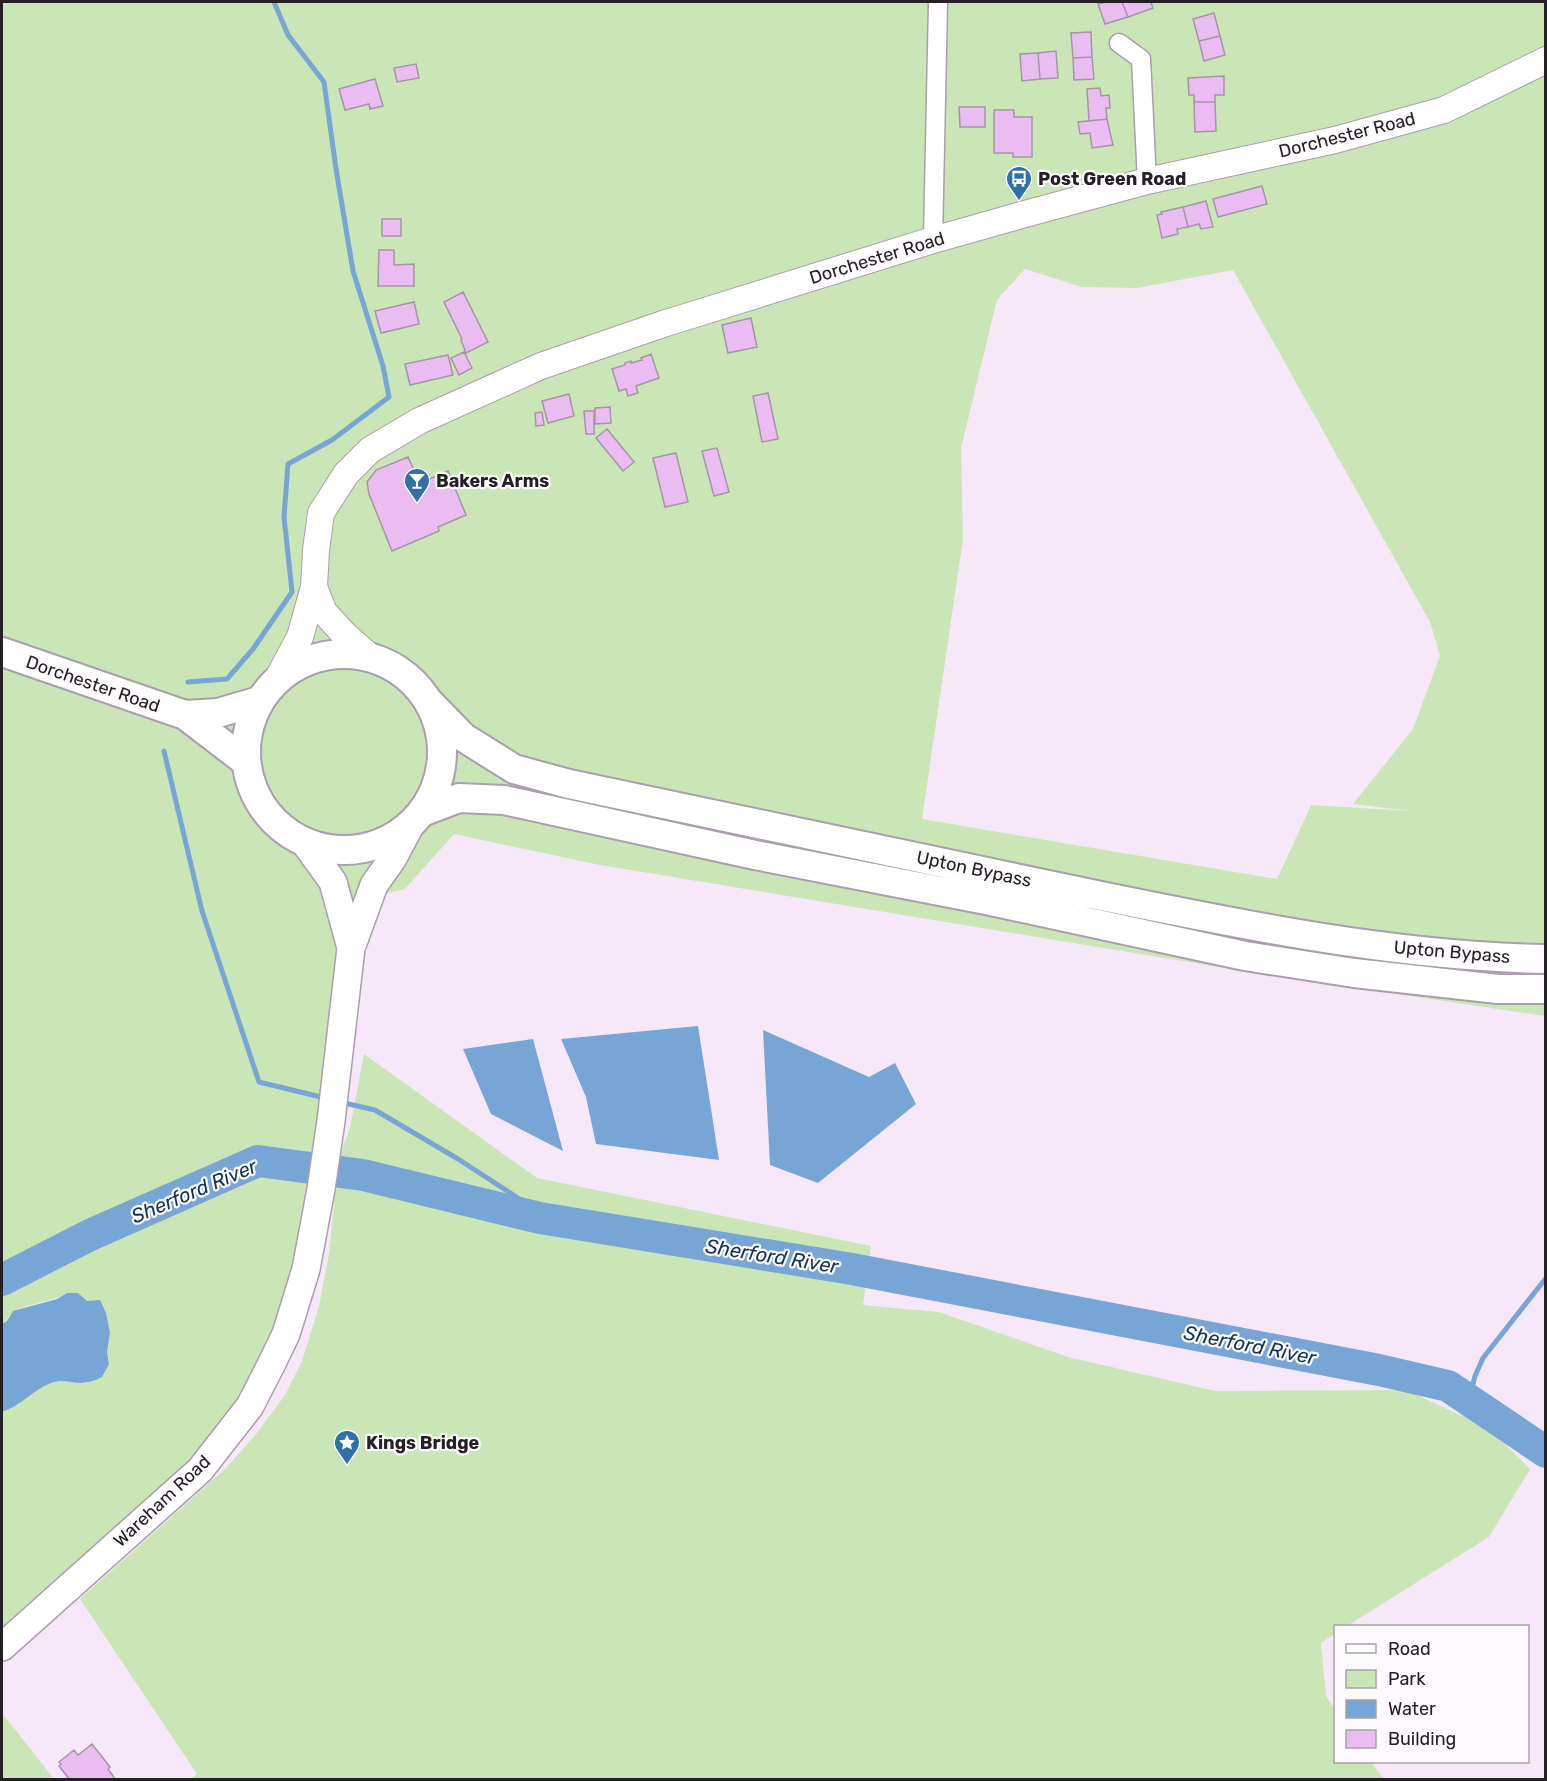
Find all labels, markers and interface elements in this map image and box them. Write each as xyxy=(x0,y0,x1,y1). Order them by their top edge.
street label: Dorchester Road xyxy=(1276,107,1418,163)
bus stop icon: Post Green Road xyxy=(1004,164,1034,202)
place label: Post Green Road xyxy=(1038,168,1186,190)
street label: Dorchester Road xyxy=(807,227,947,289)
bar icon: Bakers Arms xyxy=(402,466,432,504)
place label: Bakers Arms xyxy=(436,470,549,492)
street label: Dorchester Road xyxy=(23,651,163,717)
street label: Upton Bypass xyxy=(915,846,1033,892)
street label: Upton Bypass xyxy=(1393,936,1511,968)
water label: Sherford River xyxy=(128,1153,262,1228)
water label: Sherford River xyxy=(704,1234,841,1279)
water label: Sherford River xyxy=(1182,1320,1319,1370)
place icon: Kings Bridge xyxy=(332,1428,362,1466)
place label: Kings Bridge xyxy=(366,1432,480,1454)
street label: Wareham Road xyxy=(109,1450,215,1552)
legend xyxy=(1334,1625,1529,1763)
text: Road xyxy=(1388,1638,1431,1660)
text: Park xyxy=(1388,1668,1426,1690)
text: Water xyxy=(1388,1698,1436,1720)
text: Building xyxy=(1388,1728,1456,1750)

